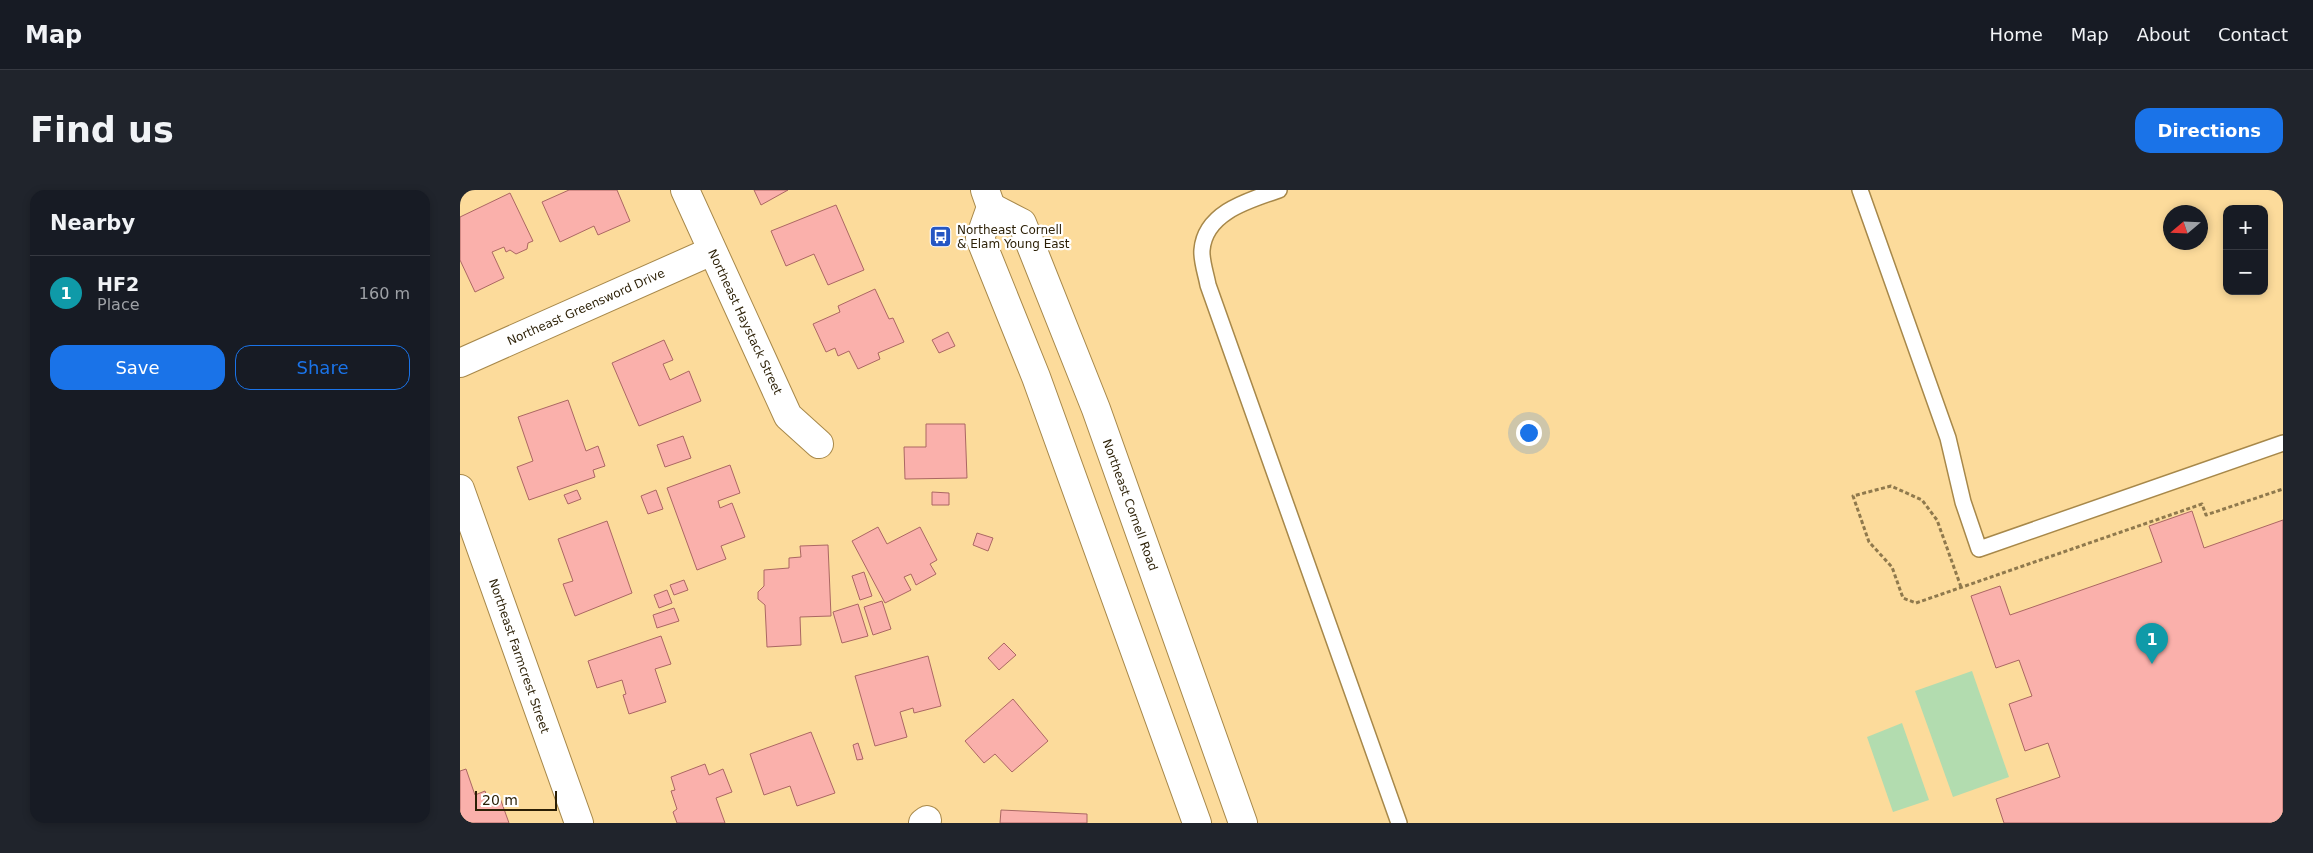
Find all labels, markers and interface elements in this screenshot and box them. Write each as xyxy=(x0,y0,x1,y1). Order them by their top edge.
text: Map xyxy=(25,21,82,49)
text: Home xyxy=(1990,24,2043,45)
text: Map xyxy=(2071,24,2109,45)
text: About xyxy=(2137,24,2190,45)
text: Contact xyxy=(2218,24,2288,45)
button: Directions xyxy=(2135,108,2283,153)
text: Find us xyxy=(30,110,174,150)
north arrow xyxy=(2163,205,2208,250)
map controls xyxy=(2223,205,2268,295)
button: + xyxy=(2223,205,2268,250)
text: Nearby xyxy=(50,211,135,235)
place label: Northeast Cornell & Elam Young East xyxy=(957,223,1070,251)
bus stop icon: Northeast Cornell & Elam Young East xyxy=(929,225,953,249)
street label: Northeast Haystack Street xyxy=(705,247,785,397)
button: − xyxy=(2223,250,2268,295)
street label: Northeast Greensword Drive xyxy=(505,266,667,348)
text: HF2 xyxy=(97,273,139,295)
text: 1 xyxy=(60,284,72,303)
text: 160 m xyxy=(359,284,410,303)
text: Place xyxy=(97,295,140,314)
button: Save xyxy=(50,345,225,390)
button: Share xyxy=(235,345,410,390)
your location xyxy=(1516,420,1542,446)
street label: Northeast Cornell Road xyxy=(1100,437,1160,573)
street label: Northeast Farmcrest Street xyxy=(486,577,552,735)
pin: 1 xyxy=(2136,623,2168,664)
scale bar xyxy=(475,788,558,811)
text: 20 m xyxy=(482,792,518,808)

